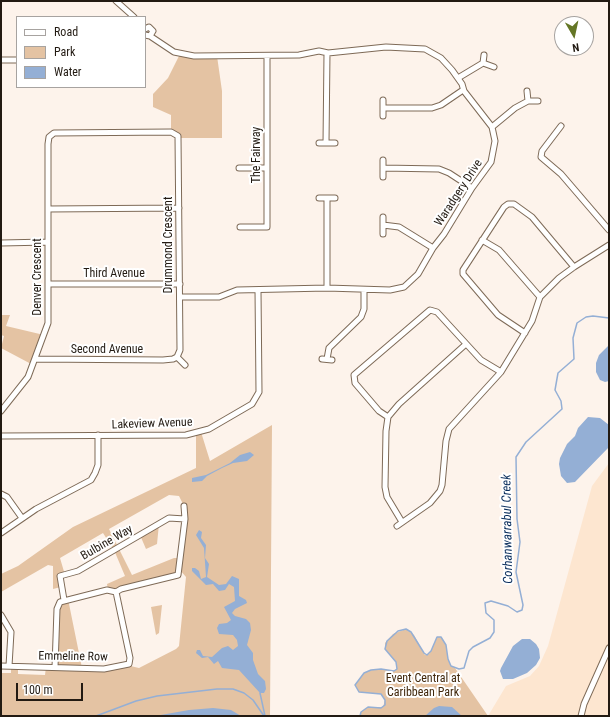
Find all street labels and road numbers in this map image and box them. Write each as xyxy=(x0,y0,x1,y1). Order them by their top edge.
street label: The Fairway xyxy=(250,127,264,183)
street label: Waradgery Drive xyxy=(432,157,486,229)
street label: Drummond Crescent xyxy=(162,197,176,293)
street label: Denver Crescent xyxy=(31,238,45,316)
street label: Third Avenue xyxy=(83,267,145,281)
street label: Second Avenue xyxy=(71,343,143,357)
street label: Lakeview Avenue xyxy=(111,415,193,433)
street label: Bulbine Way xyxy=(78,522,136,564)
street label: Emmeline Row xyxy=(38,649,108,665)

